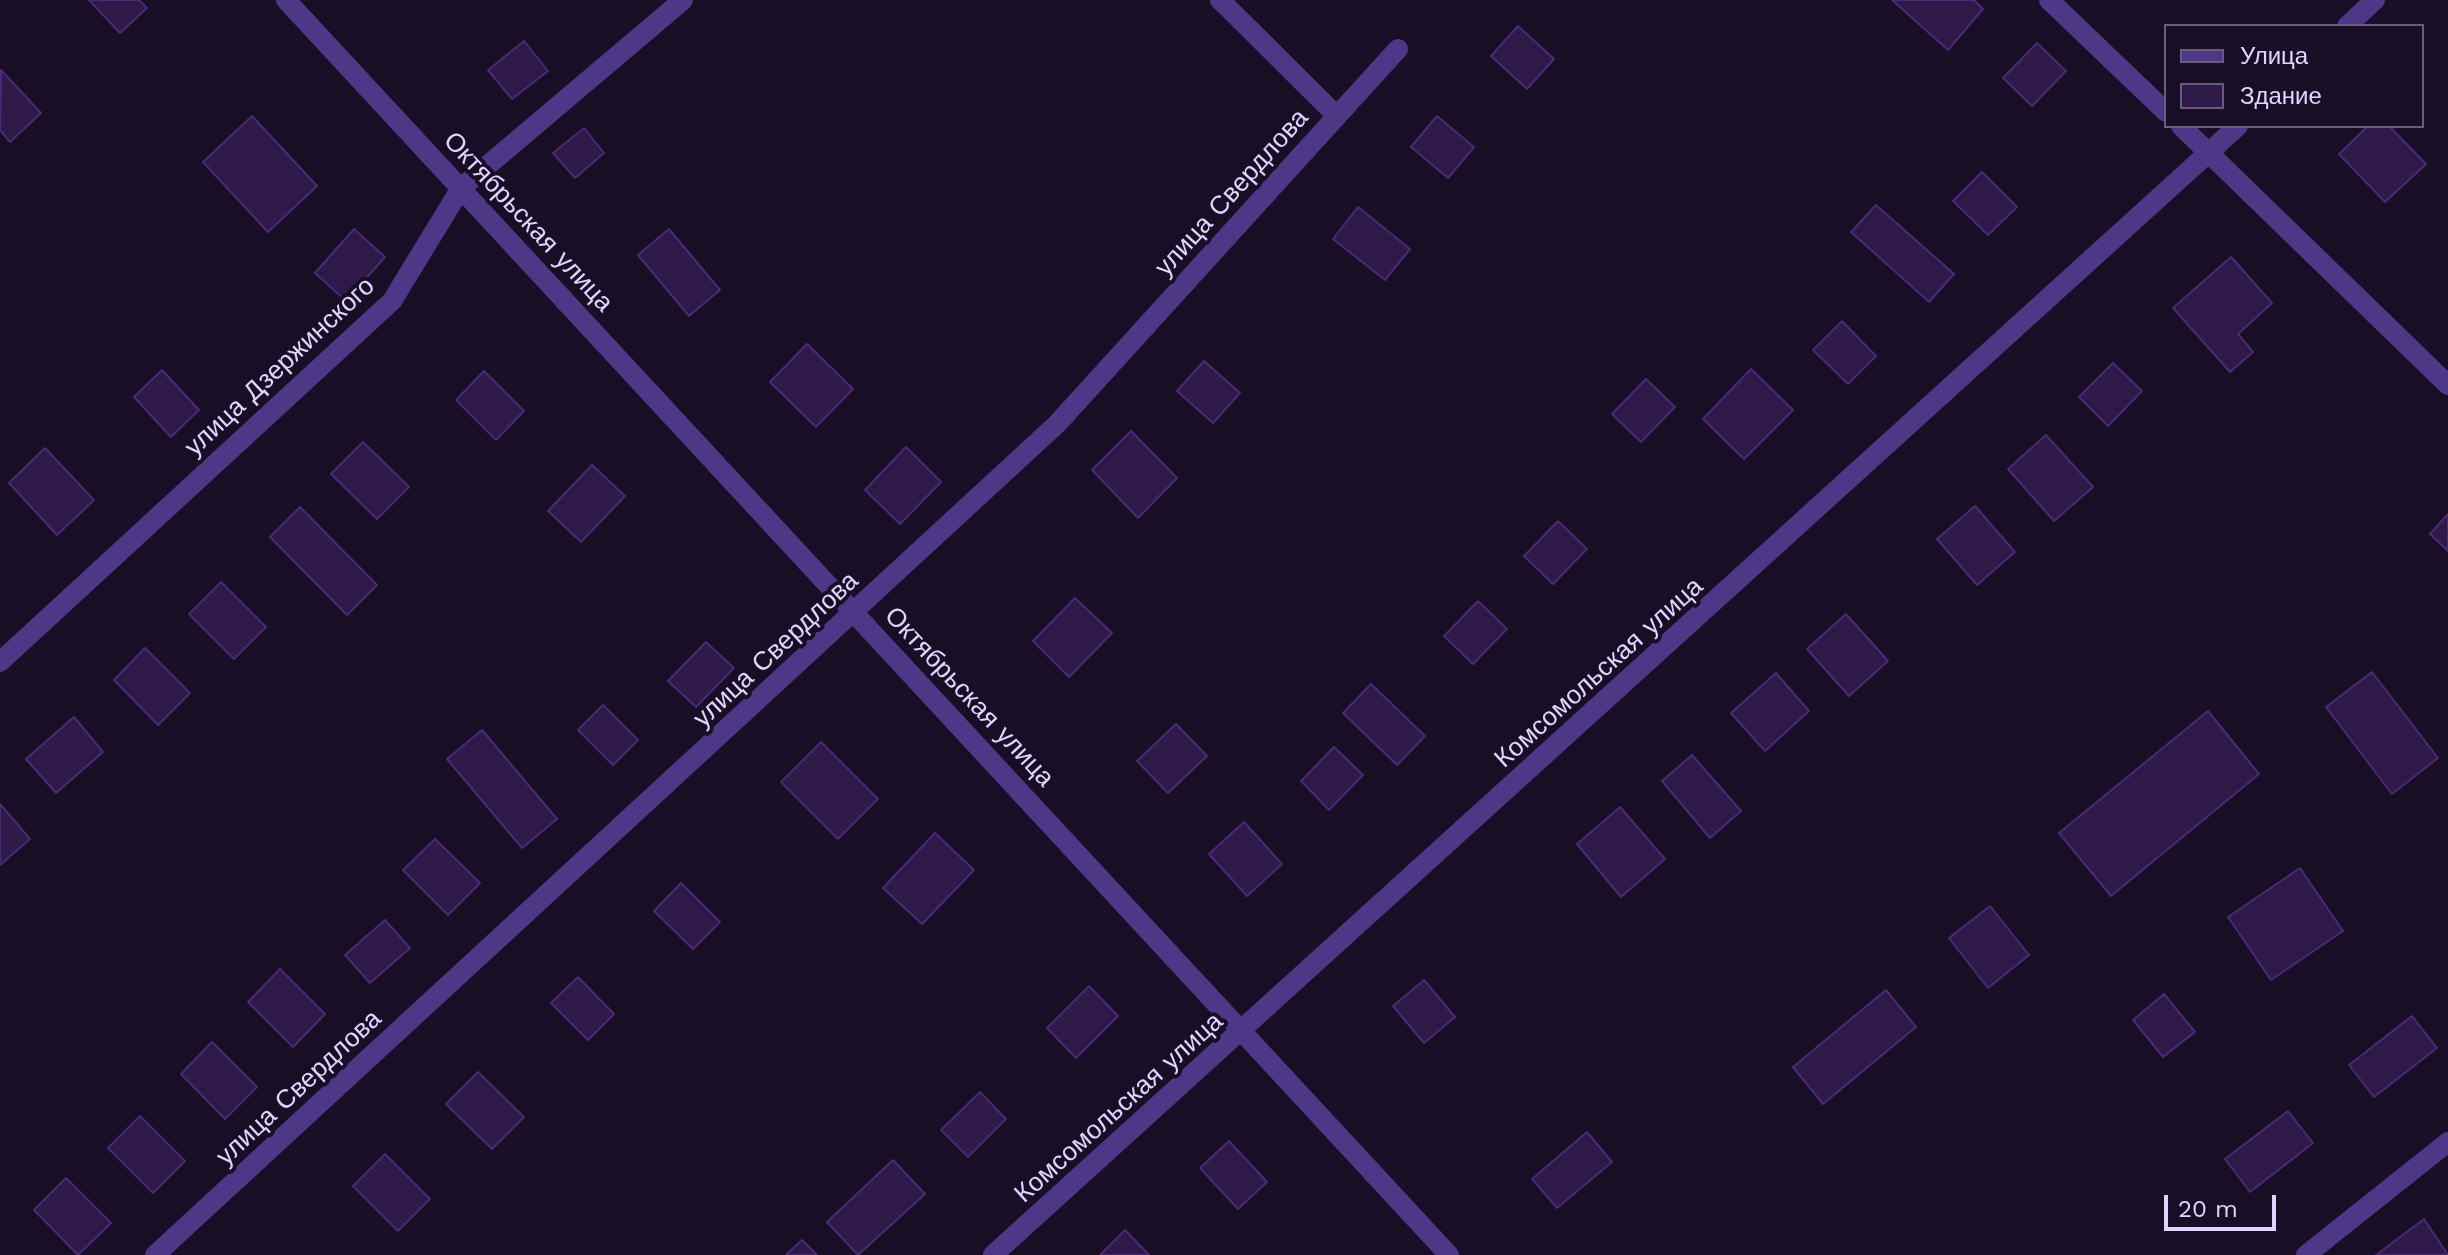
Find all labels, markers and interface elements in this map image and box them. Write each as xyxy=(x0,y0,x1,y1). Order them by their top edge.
legend xyxy=(2164,24,2424,128)
text: Улица xyxy=(2240,42,2308,70)
text: Здание xyxy=(2240,82,2322,110)
street label: улица Свердлова xyxy=(1149,103,1315,283)
street label: Октябрьская улица xyxy=(437,126,619,318)
street label: улица Дзержинского xyxy=(179,271,381,463)
street label: улица Свердлова xyxy=(687,566,865,734)
street label: Комсомольская улица xyxy=(1488,571,1710,775)
street label: Октябрьская улица xyxy=(878,601,1060,793)
street label: улица Свердлова xyxy=(210,1004,388,1172)
street label: Комсомольская улица xyxy=(1008,1006,1230,1210)
scale bar xyxy=(2168,1179,2280,1229)
text: 20 m xyxy=(2178,1195,2238,1223)

